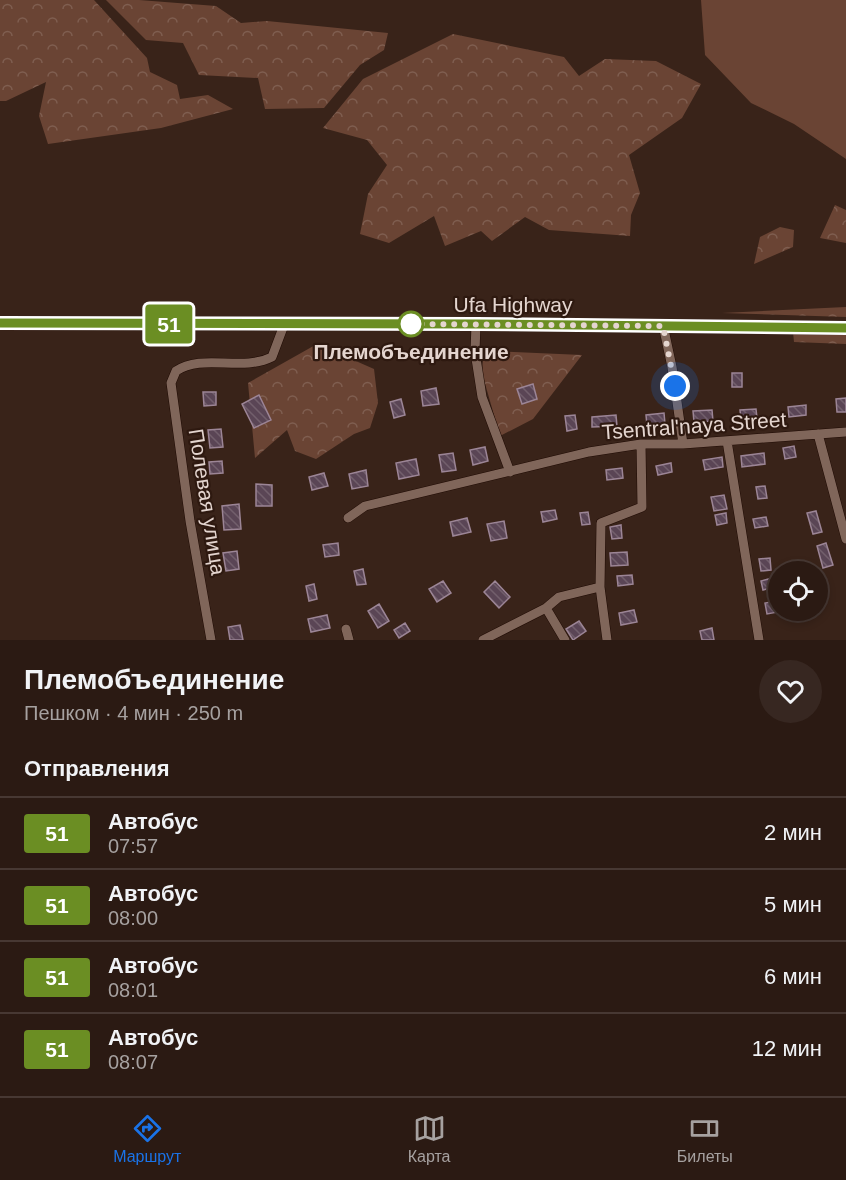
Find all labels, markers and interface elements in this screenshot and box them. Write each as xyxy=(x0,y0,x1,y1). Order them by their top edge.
street label: Ufa Highway xyxy=(453,293,573,316)
line badge: 51 xyxy=(142,304,196,344)
marker: Племобъединение xyxy=(398,311,424,337)
text: 51 xyxy=(157,313,181,336)
place label: Племобъединение xyxy=(313,340,509,363)
your location xyxy=(660,371,690,401)
street label: Tsentral'naya Street xyxy=(601,408,787,443)
street label: Полевая улица xyxy=(185,427,230,577)
map controls xyxy=(768,561,828,621)
button: locate xyxy=(768,561,828,621)
button: heart xyxy=(759,660,822,723)
text: Племобъединение xyxy=(24,664,284,695)
text: Пешком · 4 мин · 250 m xyxy=(24,702,243,724)
text: Отправления xyxy=(24,756,170,781)
text: Автобус xyxy=(108,809,198,834)
text: 2 мин xyxy=(764,820,822,845)
text: 51 xyxy=(45,822,69,845)
text: 07:57 xyxy=(108,835,158,857)
text: Автобус xyxy=(108,881,198,906)
text: 5 мин xyxy=(764,892,822,917)
text: 51 xyxy=(45,894,69,917)
text: 08:00 xyxy=(108,907,158,929)
text: Автобус xyxy=(108,953,198,978)
text: 6 мин xyxy=(764,964,822,989)
text: 51 xyxy=(45,966,69,989)
text: 08:01 xyxy=(108,979,158,1001)
text: Автобус xyxy=(108,1025,198,1050)
text: 12 мин xyxy=(752,1036,822,1061)
text: 51 xyxy=(45,1038,69,1061)
text: 08:07 xyxy=(108,1051,158,1073)
tab: Маршрут xyxy=(113,1112,181,1166)
tab: Карта xyxy=(408,1112,451,1166)
tab: Билеты xyxy=(677,1112,733,1166)

